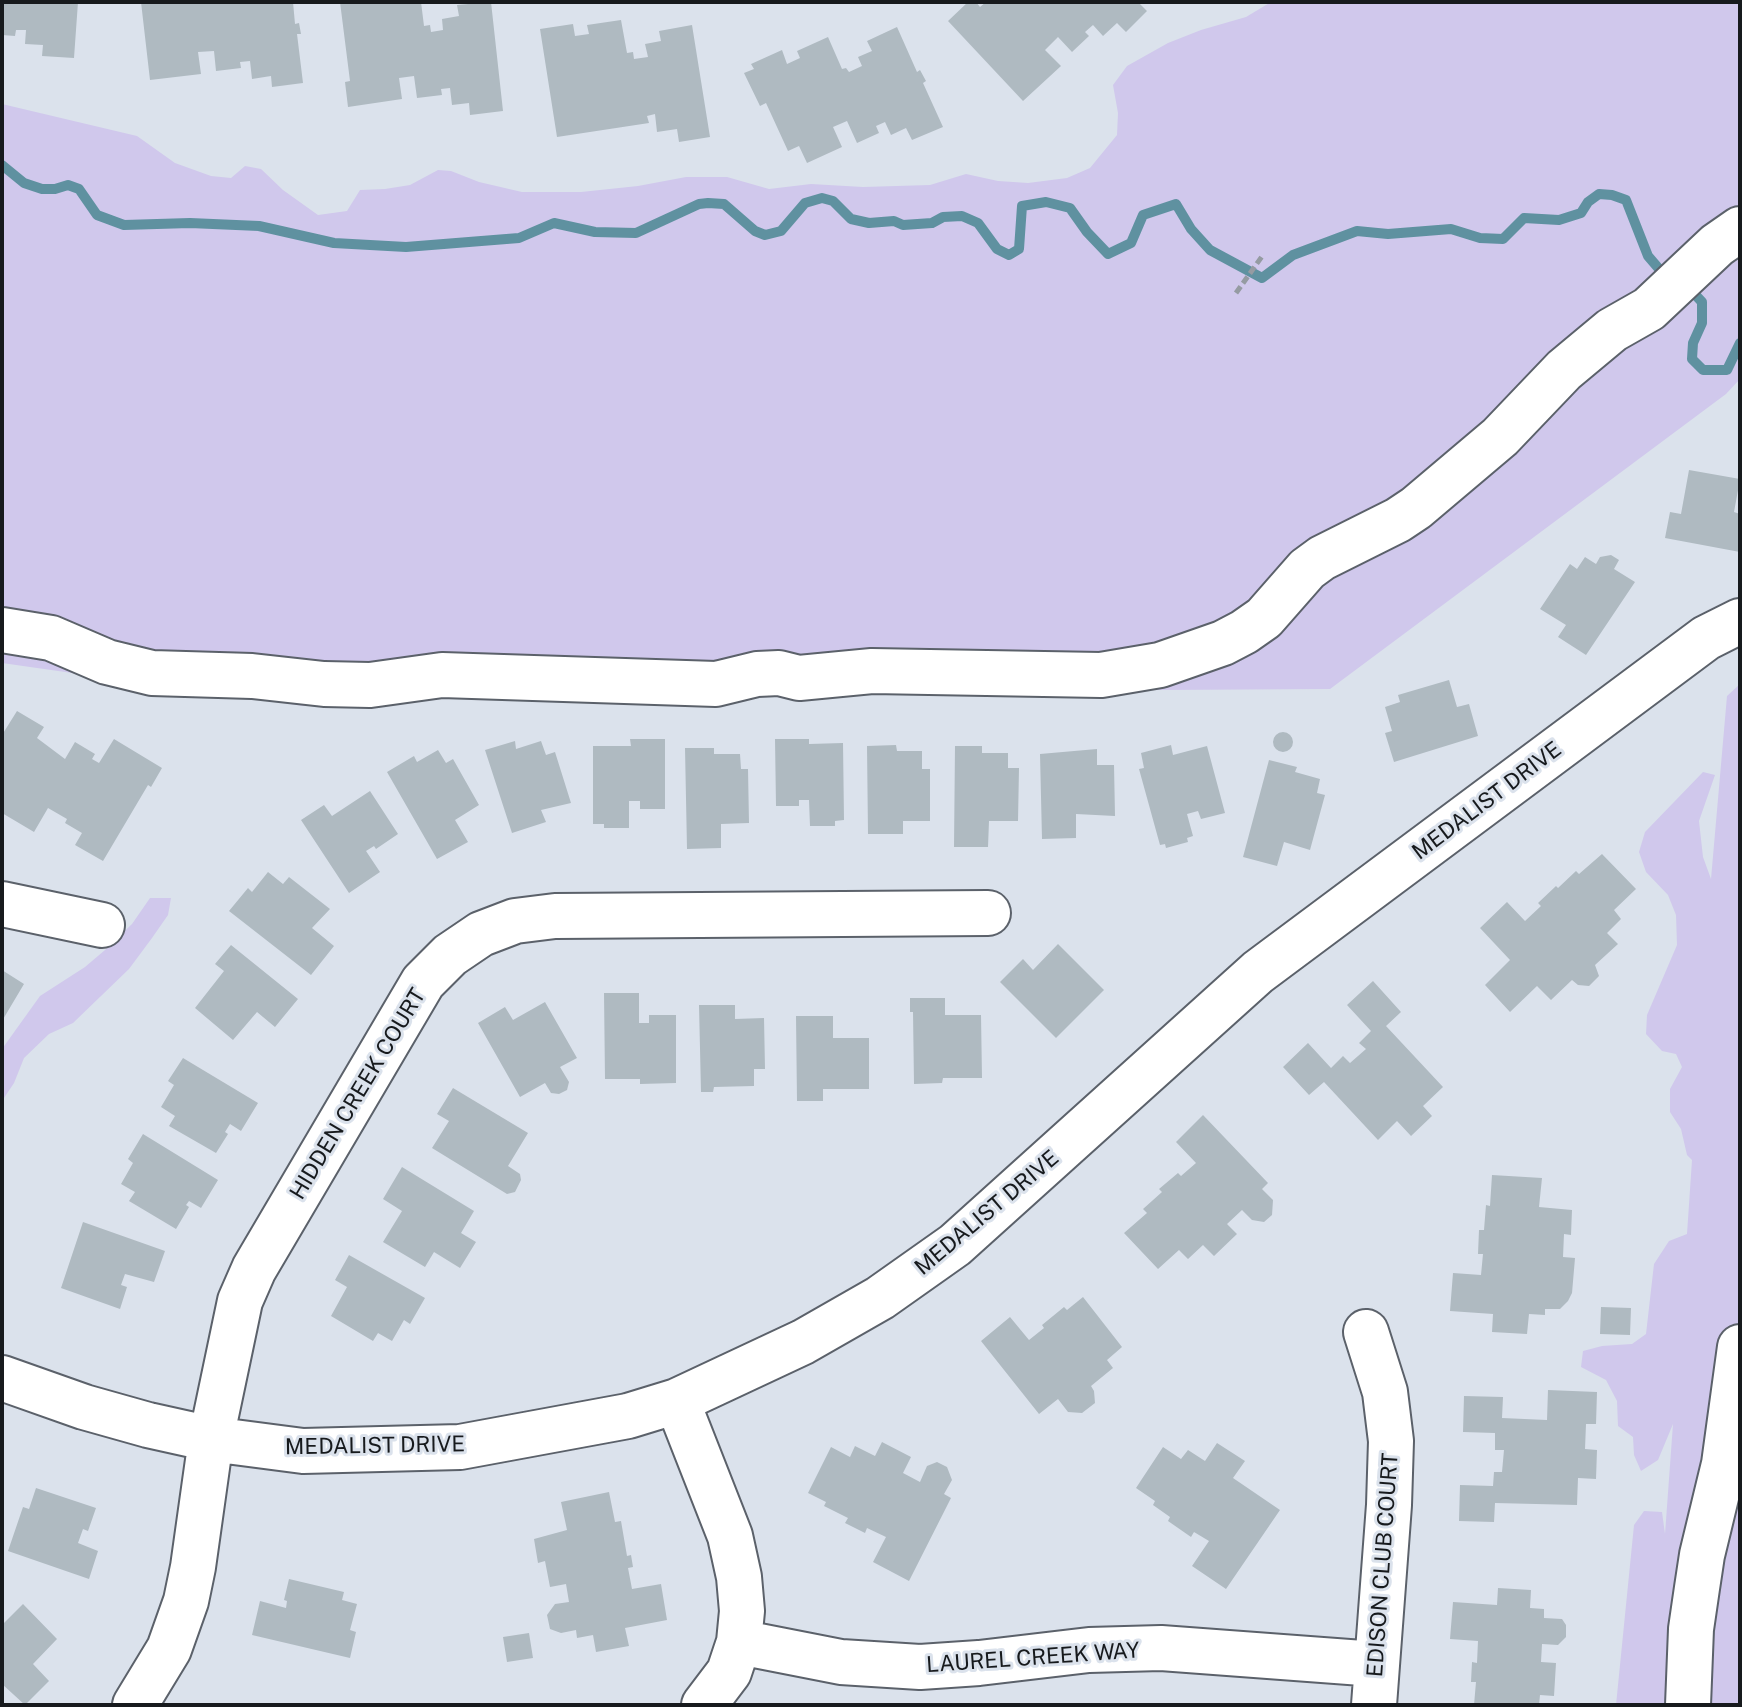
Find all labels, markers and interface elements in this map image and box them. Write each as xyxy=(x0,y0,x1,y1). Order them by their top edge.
street label: MEDALIST DRIVE xyxy=(1407,736,1567,866)
street label: HIDDEN CREEK COURT xyxy=(285,984,431,1204)
street label: MEDALIST DRIVE xyxy=(910,1145,1064,1281)
street label: MEDALIST DRIVE xyxy=(285,1431,465,1461)
street label: EDISON CLUB COURT xyxy=(1362,1452,1404,1678)
street label: LAUREL CREEK WAY xyxy=(925,1637,1141,1679)

